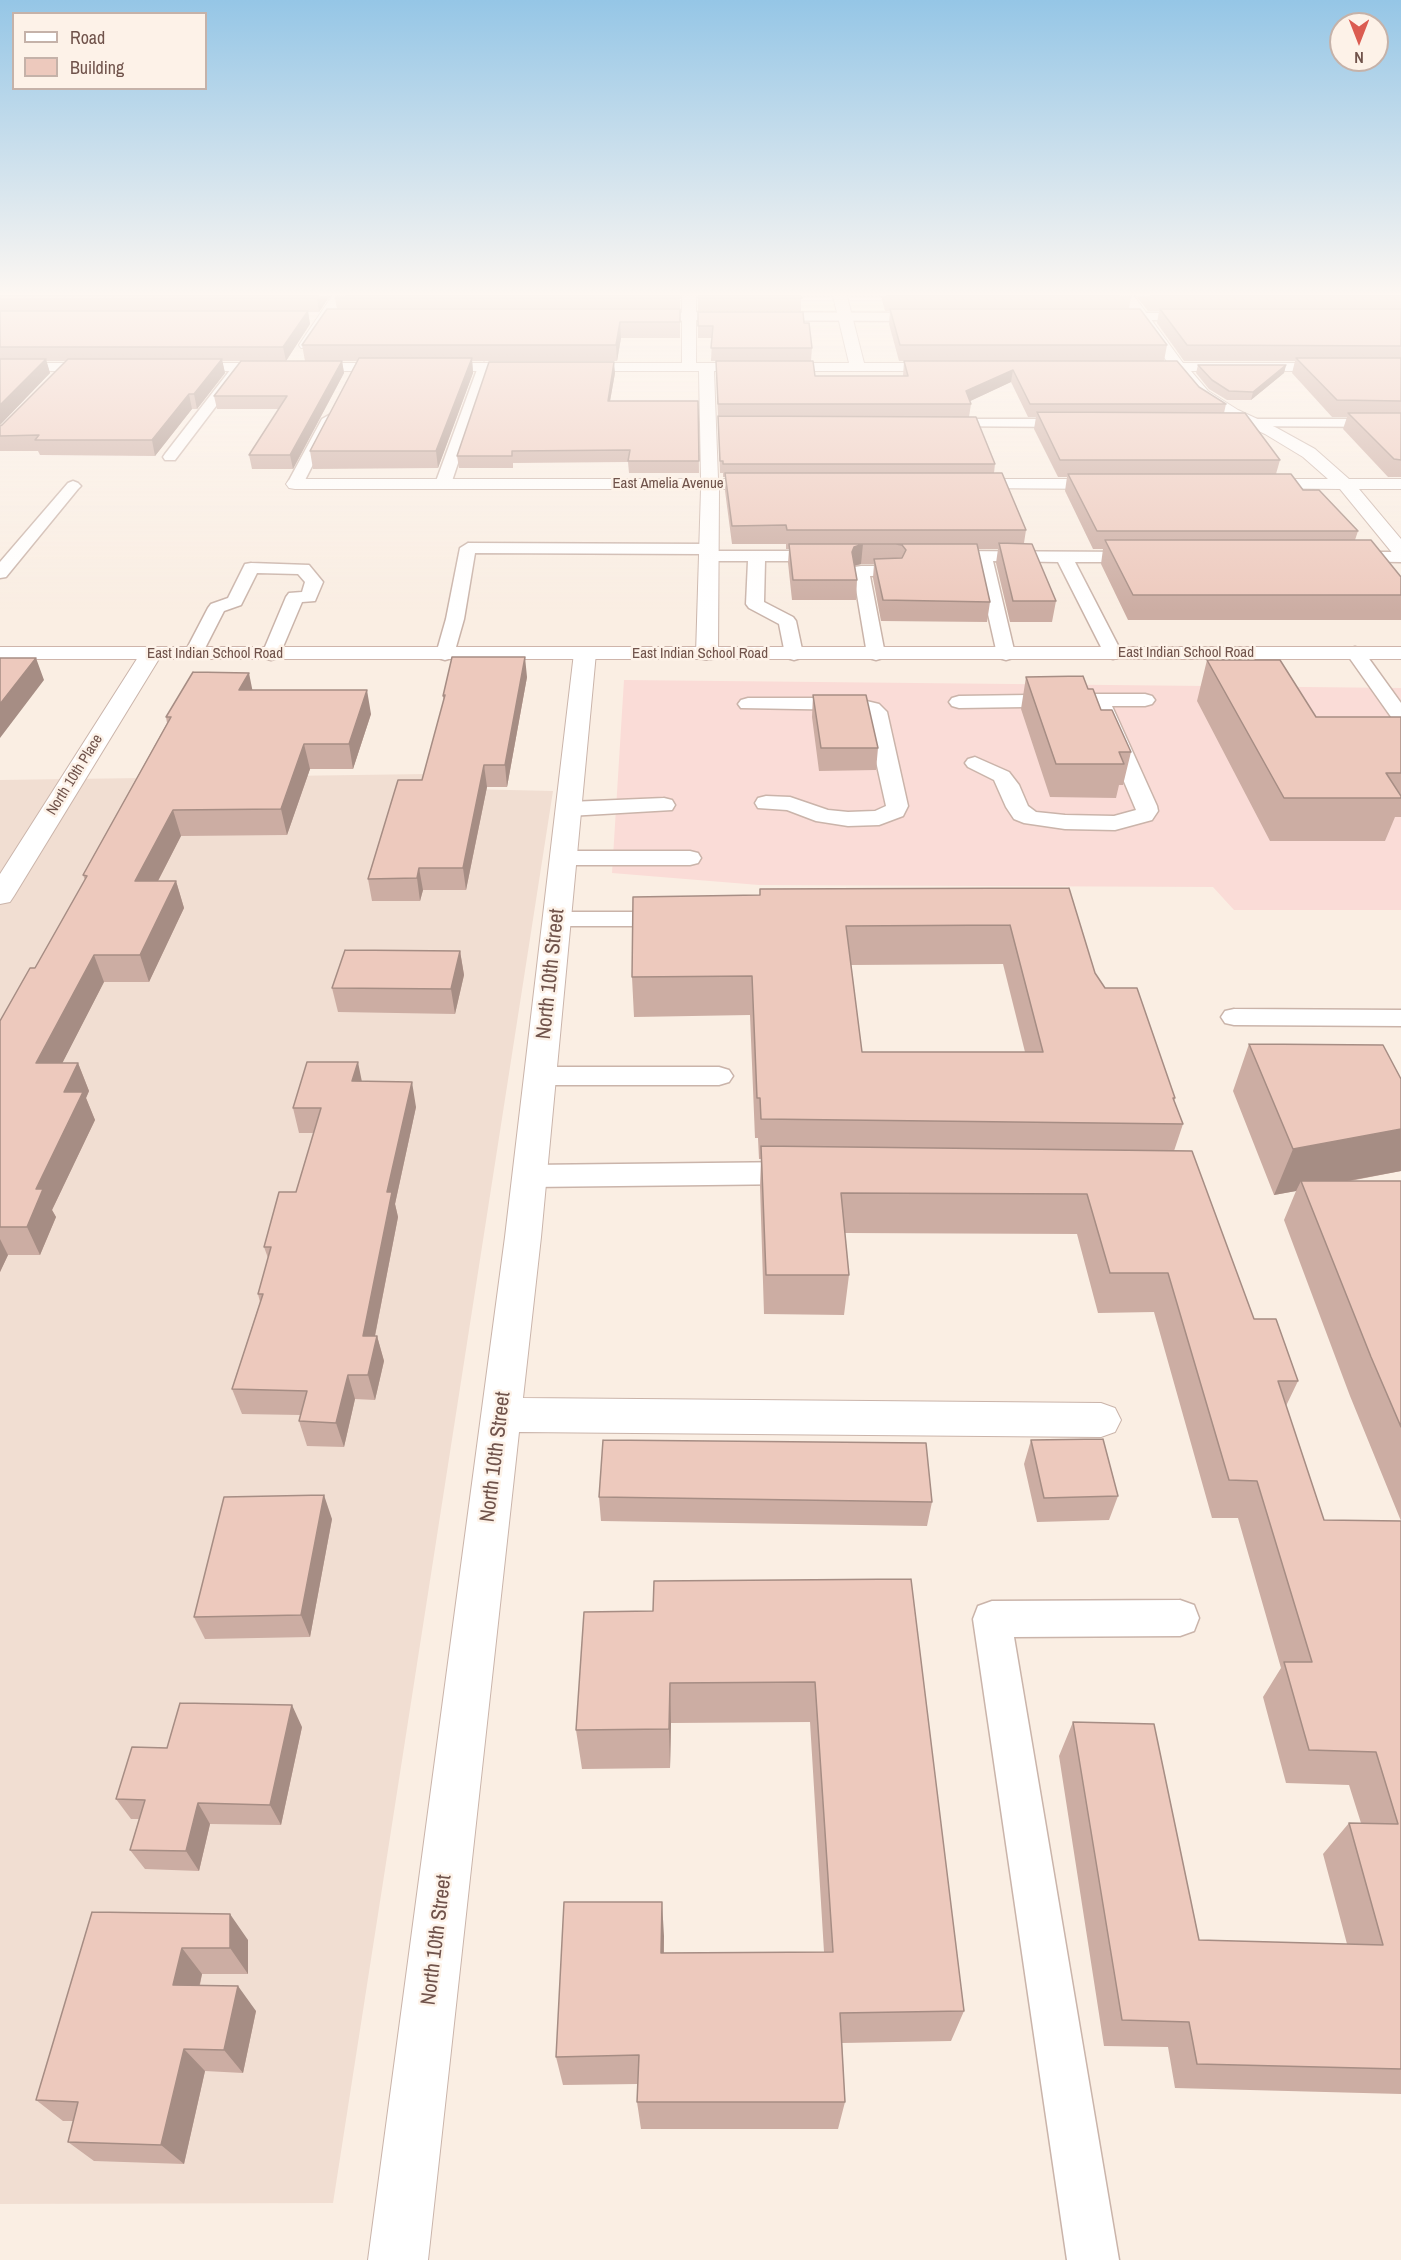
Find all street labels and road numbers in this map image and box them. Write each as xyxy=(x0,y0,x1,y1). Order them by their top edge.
street label: East Amelia Avenue xyxy=(612,475,724,493)
street label: East Indian School Road xyxy=(1118,644,1254,662)
street label: East Indian School Road xyxy=(147,645,283,663)
street label: East Indian School Road xyxy=(632,645,768,663)
street label: North 10th Place xyxy=(43,731,107,819)
street label: North 10th Street xyxy=(532,907,570,1041)
street label: North 10th Street xyxy=(476,1390,516,1524)
street label: North 10th Street xyxy=(417,1873,457,2007)

